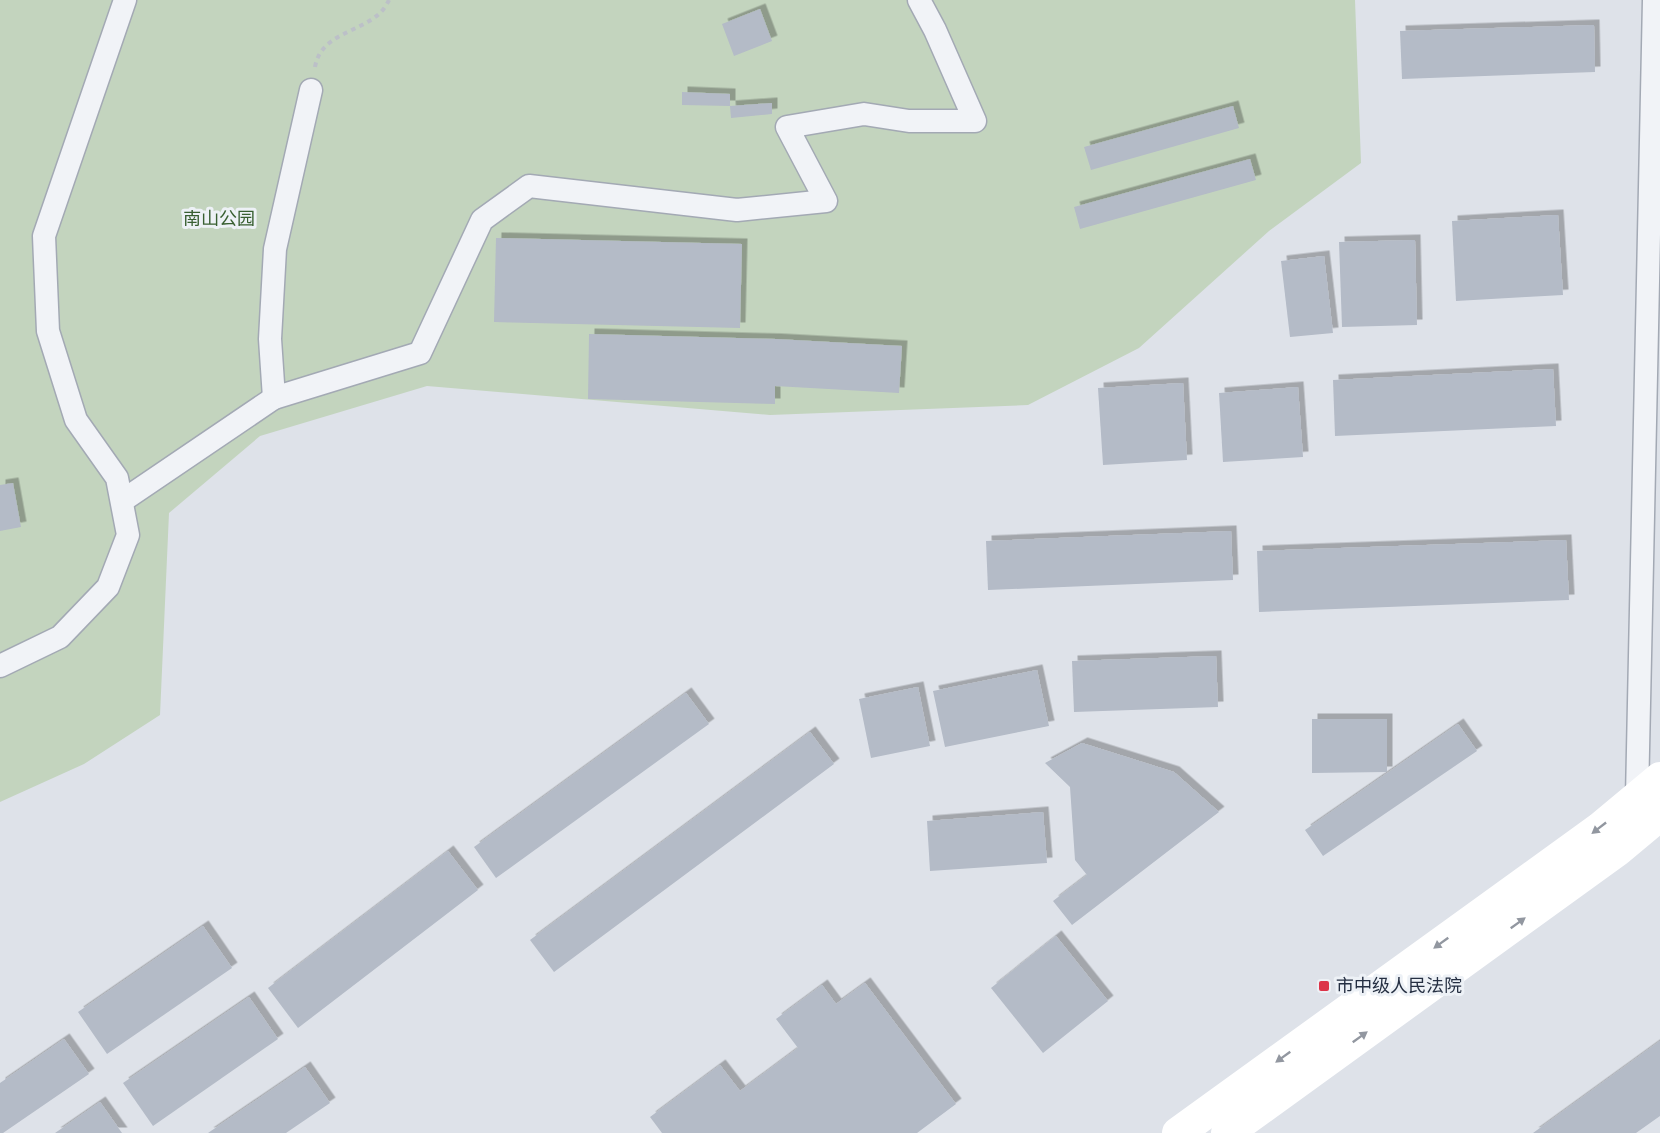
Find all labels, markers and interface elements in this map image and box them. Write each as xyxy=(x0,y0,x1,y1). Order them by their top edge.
park label: 南山公园 xyxy=(183,208,255,229)
one-way arrow xyxy=(1591,822,1606,834)
one-way arrow xyxy=(1509,917,1525,929)
one-way arrow xyxy=(1433,937,1449,949)
place label: 市中级人民法院 xyxy=(1336,975,1462,996)
marker: 市中级人民法院 xyxy=(1317,979,1331,993)
one-way arrow xyxy=(1351,1031,1367,1043)
one-way arrow xyxy=(1275,1051,1291,1063)

